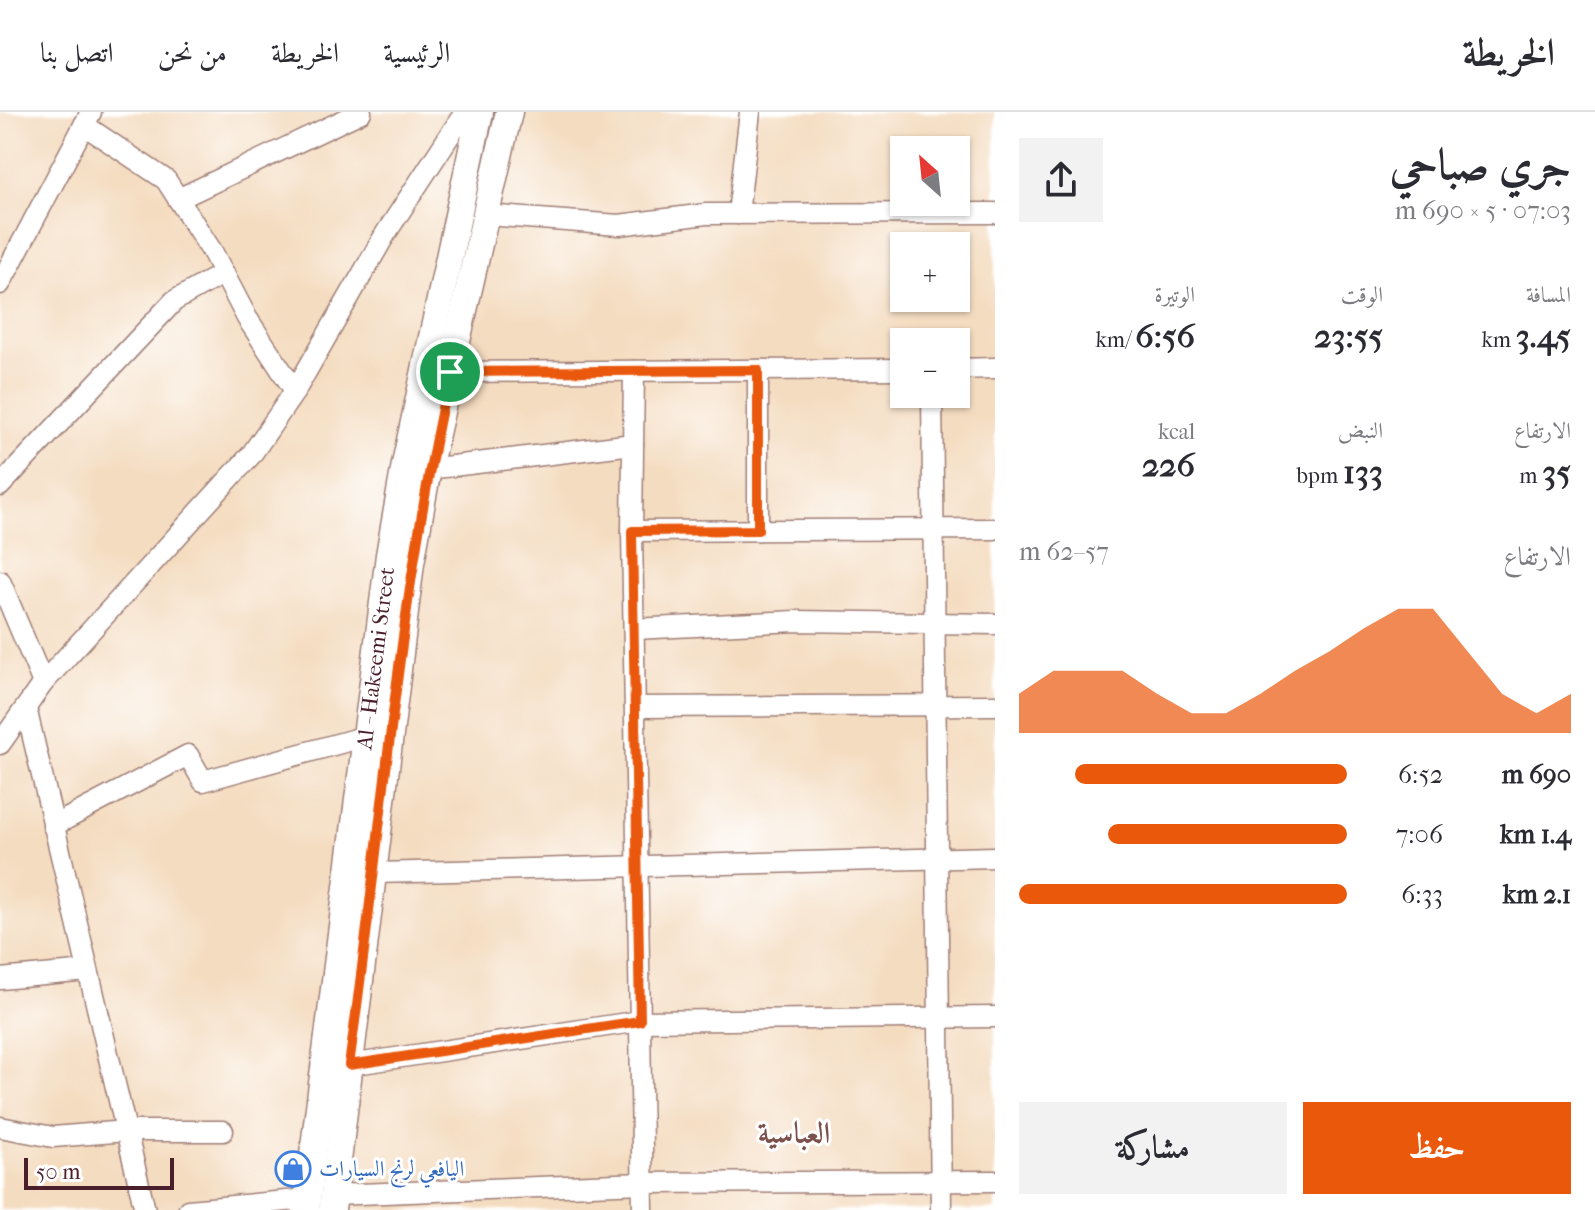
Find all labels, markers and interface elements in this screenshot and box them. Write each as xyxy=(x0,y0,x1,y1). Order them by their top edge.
text: الخريطة xyxy=(1463,30,1555,75)
text: اتصل بنا xyxy=(40,36,114,69)
text: من نحن xyxy=(158,36,227,69)
text: الخريطة xyxy=(271,36,339,69)
text: الرئيسية xyxy=(383,36,450,69)
north arrow xyxy=(890,136,970,216)
map controls xyxy=(890,136,970,408)
button: share xyxy=(1019,138,1103,222)
text: جري صباحي xyxy=(1390,139,1571,190)
text: 07:03 · 5 × 690 m xyxy=(1395,195,1571,226)
button: + xyxy=(890,232,970,312)
text: الوتيرة xyxy=(1154,282,1195,308)
text: الوقت xyxy=(1341,282,1383,308)
text: المسافة xyxy=(1526,282,1571,308)
text: 6:56 xyxy=(1135,316,1195,356)
text: 23:55 xyxy=(1314,316,1383,356)
text: 3.45 xyxy=(1516,316,1571,356)
text: /km xyxy=(1096,327,1135,353)
text: km xyxy=(1481,327,1516,353)
button: − xyxy=(890,328,970,408)
pin xyxy=(416,338,484,406)
icon: arrive xyxy=(428,350,472,394)
text: النبض xyxy=(1338,418,1383,444)
text: الارتفاع xyxy=(1514,418,1571,444)
text: kcal xyxy=(1158,419,1195,445)
text: 226 xyxy=(1142,445,1195,485)
text: 133 xyxy=(1343,452,1383,492)
text: 35 xyxy=(1542,452,1571,492)
text: bpm xyxy=(1297,463,1343,489)
text: m xyxy=(1519,463,1542,489)
text: 57–62 m xyxy=(1019,536,1109,567)
text: الارتفاع xyxy=(1504,541,1571,572)
street label: Al - Hakeemi Street xyxy=(351,566,400,752)
text: 6:52 xyxy=(1398,759,1443,790)
text: 690 m xyxy=(1502,759,1571,790)
text: 7:06 xyxy=(1396,819,1443,850)
text: 1.4 km xyxy=(1500,819,1571,850)
text: 6:33 xyxy=(1401,879,1443,910)
text: 2.1 km xyxy=(1503,879,1571,910)
button: مشاركة xyxy=(1019,1102,1287,1194)
button: حفظ xyxy=(1303,1102,1571,1194)
district label: العباسية xyxy=(758,1116,830,1151)
shop icon: اليافعي لرنج السيارات xyxy=(274,1150,312,1188)
scale bar xyxy=(24,1154,174,1190)
place label: اليافعي لرنج السيارات xyxy=(319,1156,464,1189)
text: 50 m xyxy=(36,1159,81,1185)

